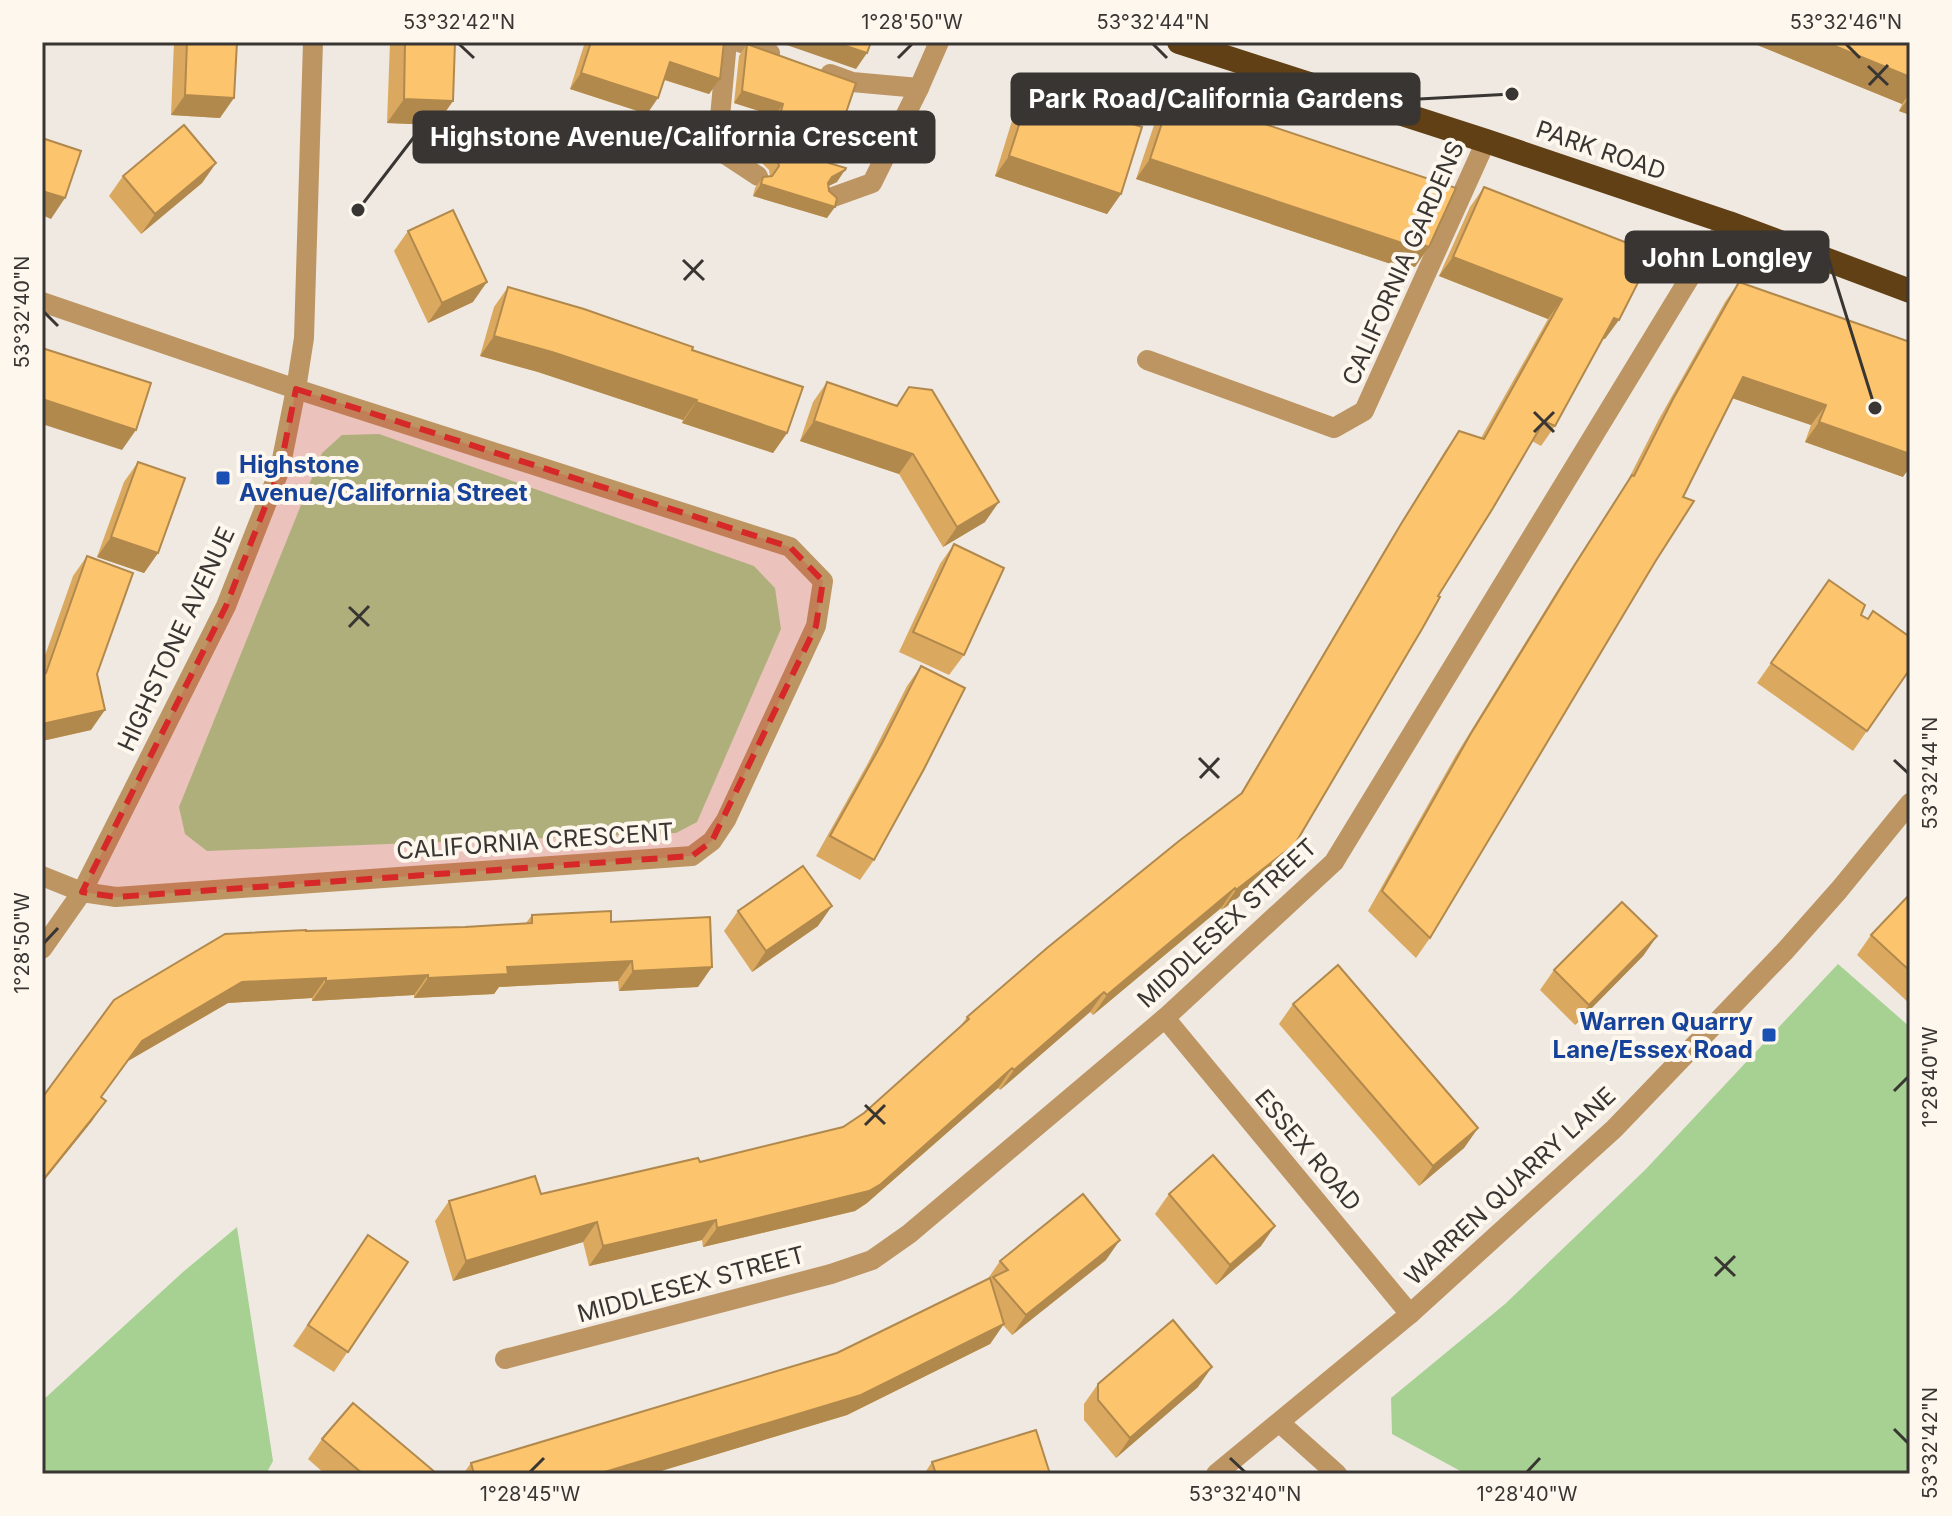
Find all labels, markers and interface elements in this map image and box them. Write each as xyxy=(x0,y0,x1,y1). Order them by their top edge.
text: 53°32'42"N xyxy=(403,10,515,34)
text: 1°28'50"W xyxy=(861,10,963,34)
text: 53°32'44"N xyxy=(1097,10,1209,34)
text: 53°32'46"N xyxy=(1790,10,1902,34)
callout: Park Road/California Gardens xyxy=(1012,74,1419,124)
text: Park Road/California Gardens xyxy=(1029,83,1403,114)
callout: Highstone Avenue/California Crescent xyxy=(414,112,934,162)
street label: PARK ROAD xyxy=(1532,114,1670,186)
text: Highstone Avenue/California Crescent xyxy=(430,121,919,152)
street label: CALIFORNIA GARDENS xyxy=(1336,136,1470,390)
callout: John Longley xyxy=(1626,232,1828,282)
text: John Longley xyxy=(1642,242,1813,273)
text: 53°32'40"N xyxy=(10,256,34,368)
place label: Highstone Avenue/California Street xyxy=(239,450,528,507)
marker: Highstone Avenue/California Street xyxy=(214,469,232,487)
street label: HIGHSTONE AVENUE xyxy=(111,522,241,756)
text: 53°32'44"N xyxy=(1918,717,1942,829)
street label: CALIFORNIA CRESCENT xyxy=(395,817,675,865)
street label: MIDDLESEX STREET xyxy=(1131,832,1323,1014)
text: 1°28'50"W xyxy=(10,892,34,994)
place label: Warren Quarry Lane/Essex Road xyxy=(1553,1007,1754,1064)
marker: Warren Quarry Lane/Essex Road xyxy=(1760,1026,1778,1044)
text: 1°28'40"W xyxy=(1918,1026,1942,1128)
street label: WARREN QUARRY LANE xyxy=(1399,1081,1621,1291)
street label: ESSEX ROAD xyxy=(1249,1083,1367,1217)
street label: MIDDLESEX STREET xyxy=(574,1240,808,1328)
text: 53°32'42"N xyxy=(1918,1387,1942,1499)
text: 1°28'45"W xyxy=(480,1482,581,1506)
text: 53°32'40"N xyxy=(1189,1482,1301,1506)
text: 1°28'40"W xyxy=(1476,1482,1578,1506)

